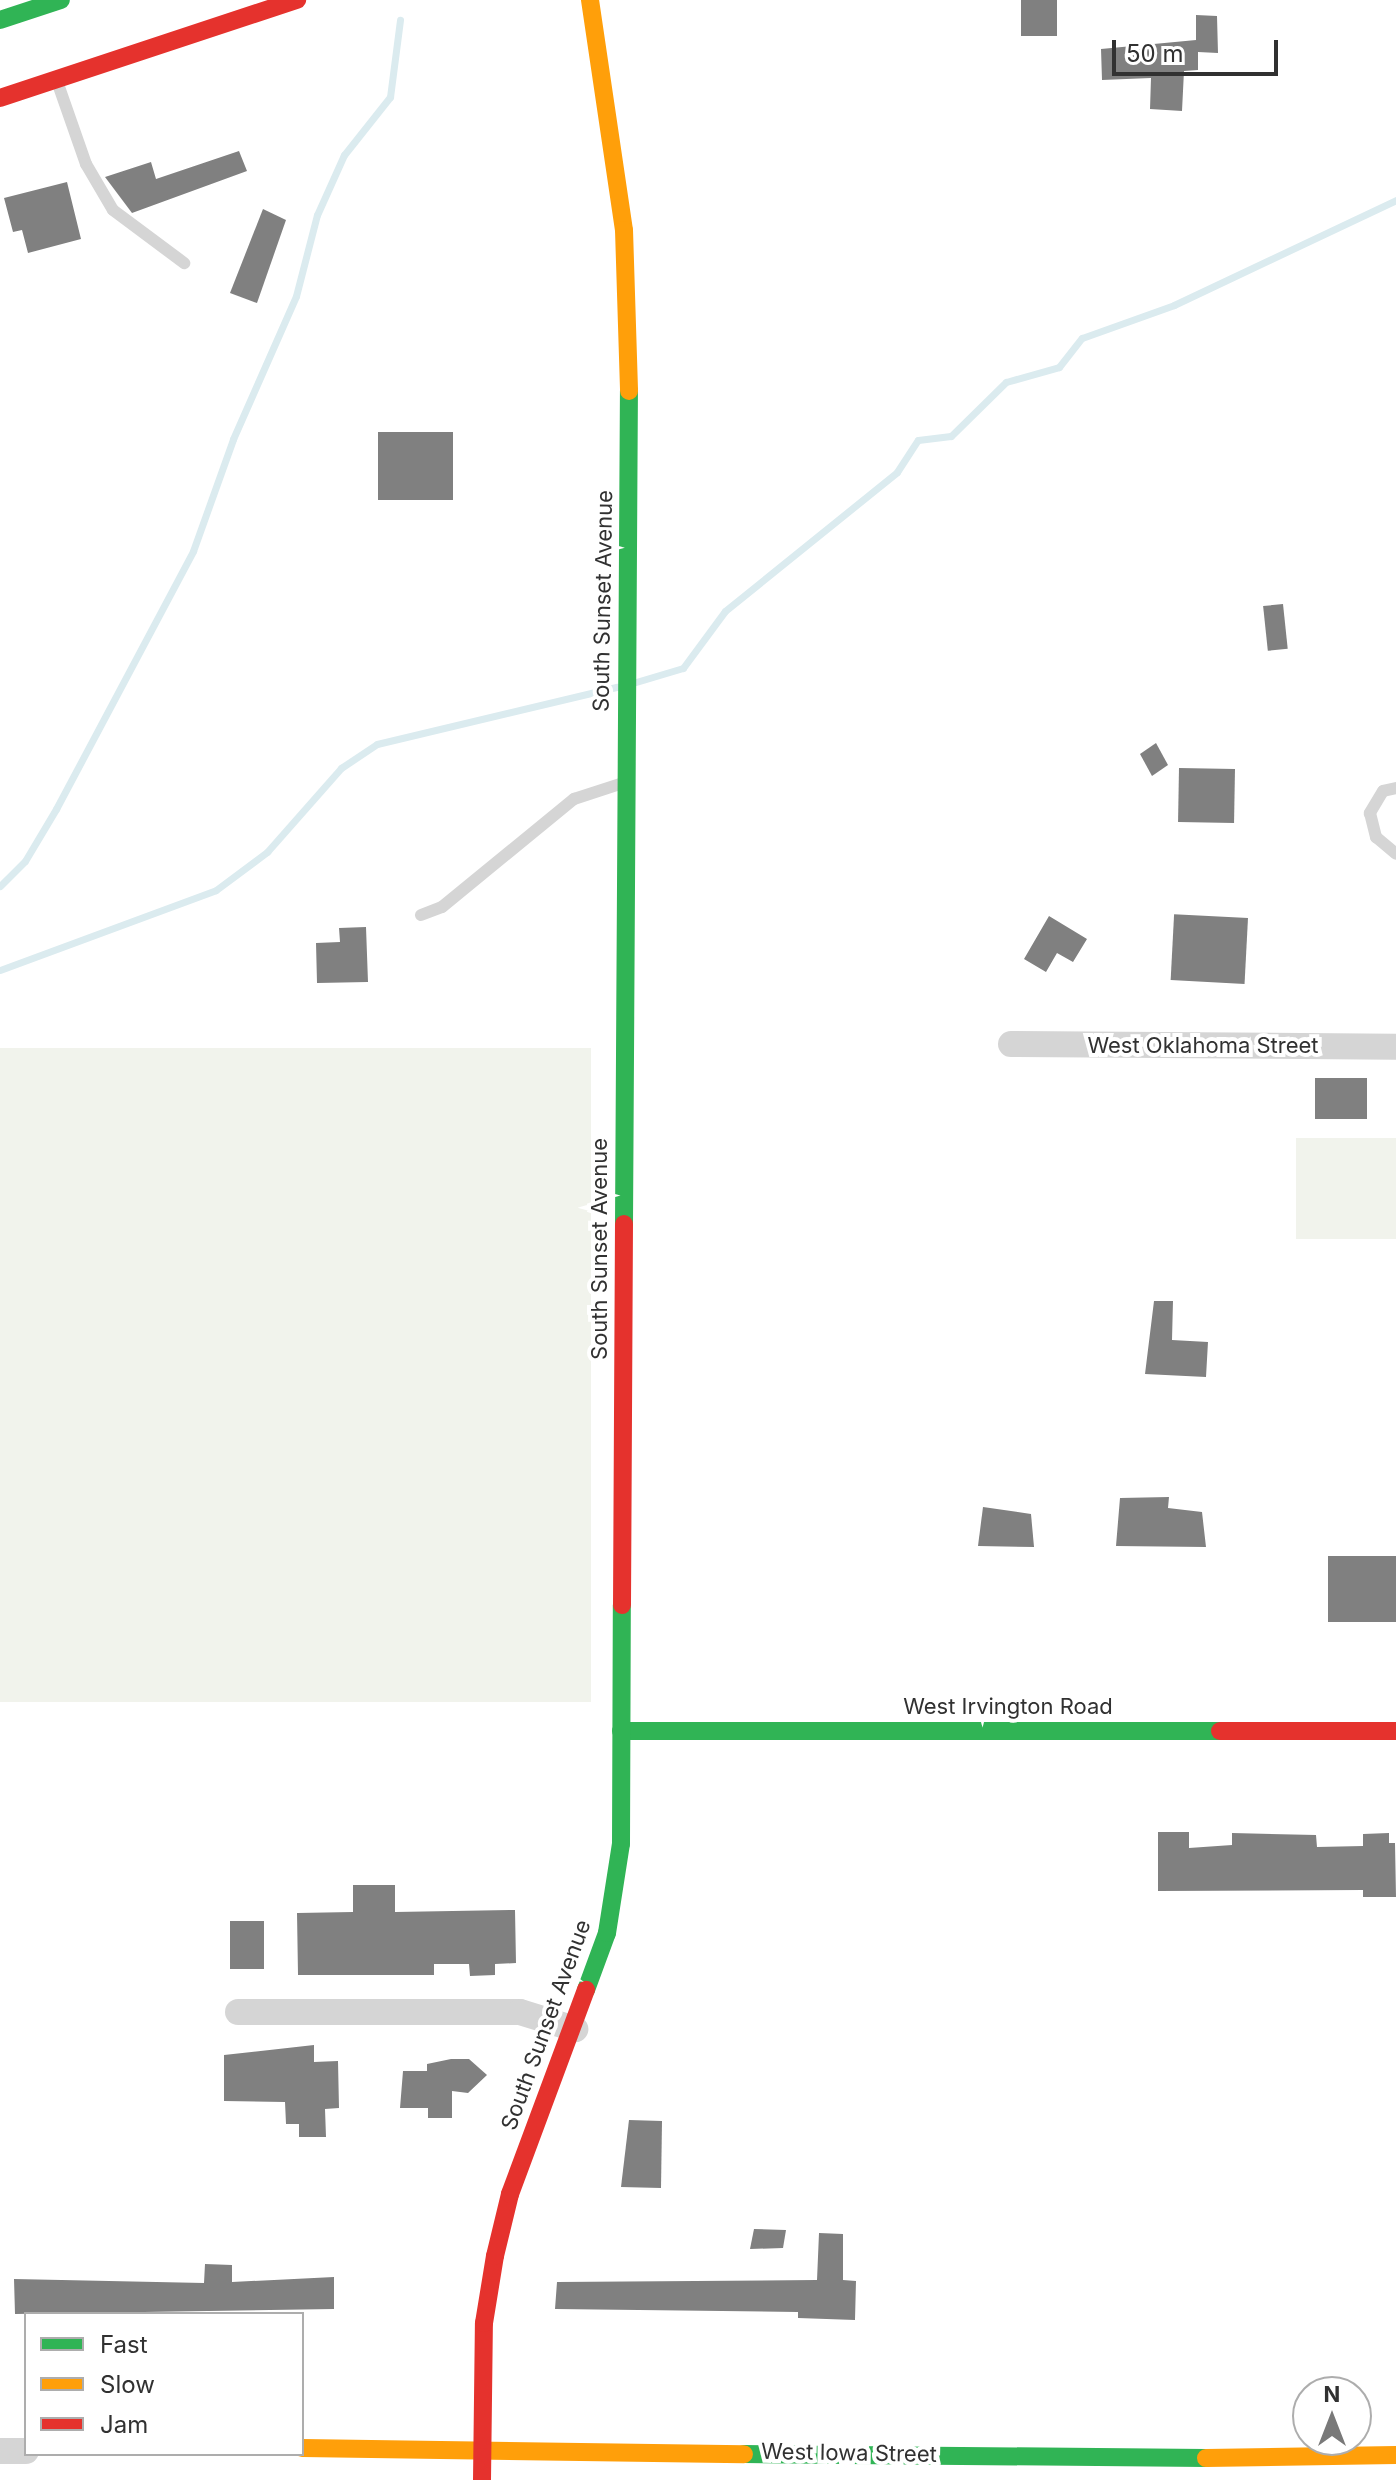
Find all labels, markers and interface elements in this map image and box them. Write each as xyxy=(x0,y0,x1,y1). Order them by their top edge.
scale bar xyxy=(1116,24,1282,74)
text: 50 m xyxy=(1126,39,1184,68)
street label: South Sunset Avenue xyxy=(588,490,618,712)
street label: West Oklahoma Street xyxy=(1087,1033,1319,1059)
street label: South Sunset Avenue xyxy=(587,1138,613,1360)
street label: West Irvington Road xyxy=(903,1694,1113,1720)
street label: South Sunset Avenue xyxy=(496,1916,596,2134)
legend xyxy=(24,2312,304,2456)
text: Fast xyxy=(100,2330,148,2359)
text: Slow xyxy=(100,2370,155,2399)
north arrow xyxy=(1292,2376,1372,2456)
text: N xyxy=(1324,2381,1340,2407)
text: Jam xyxy=(100,2410,148,2439)
street label: West Iowa Street xyxy=(761,2438,937,2468)

